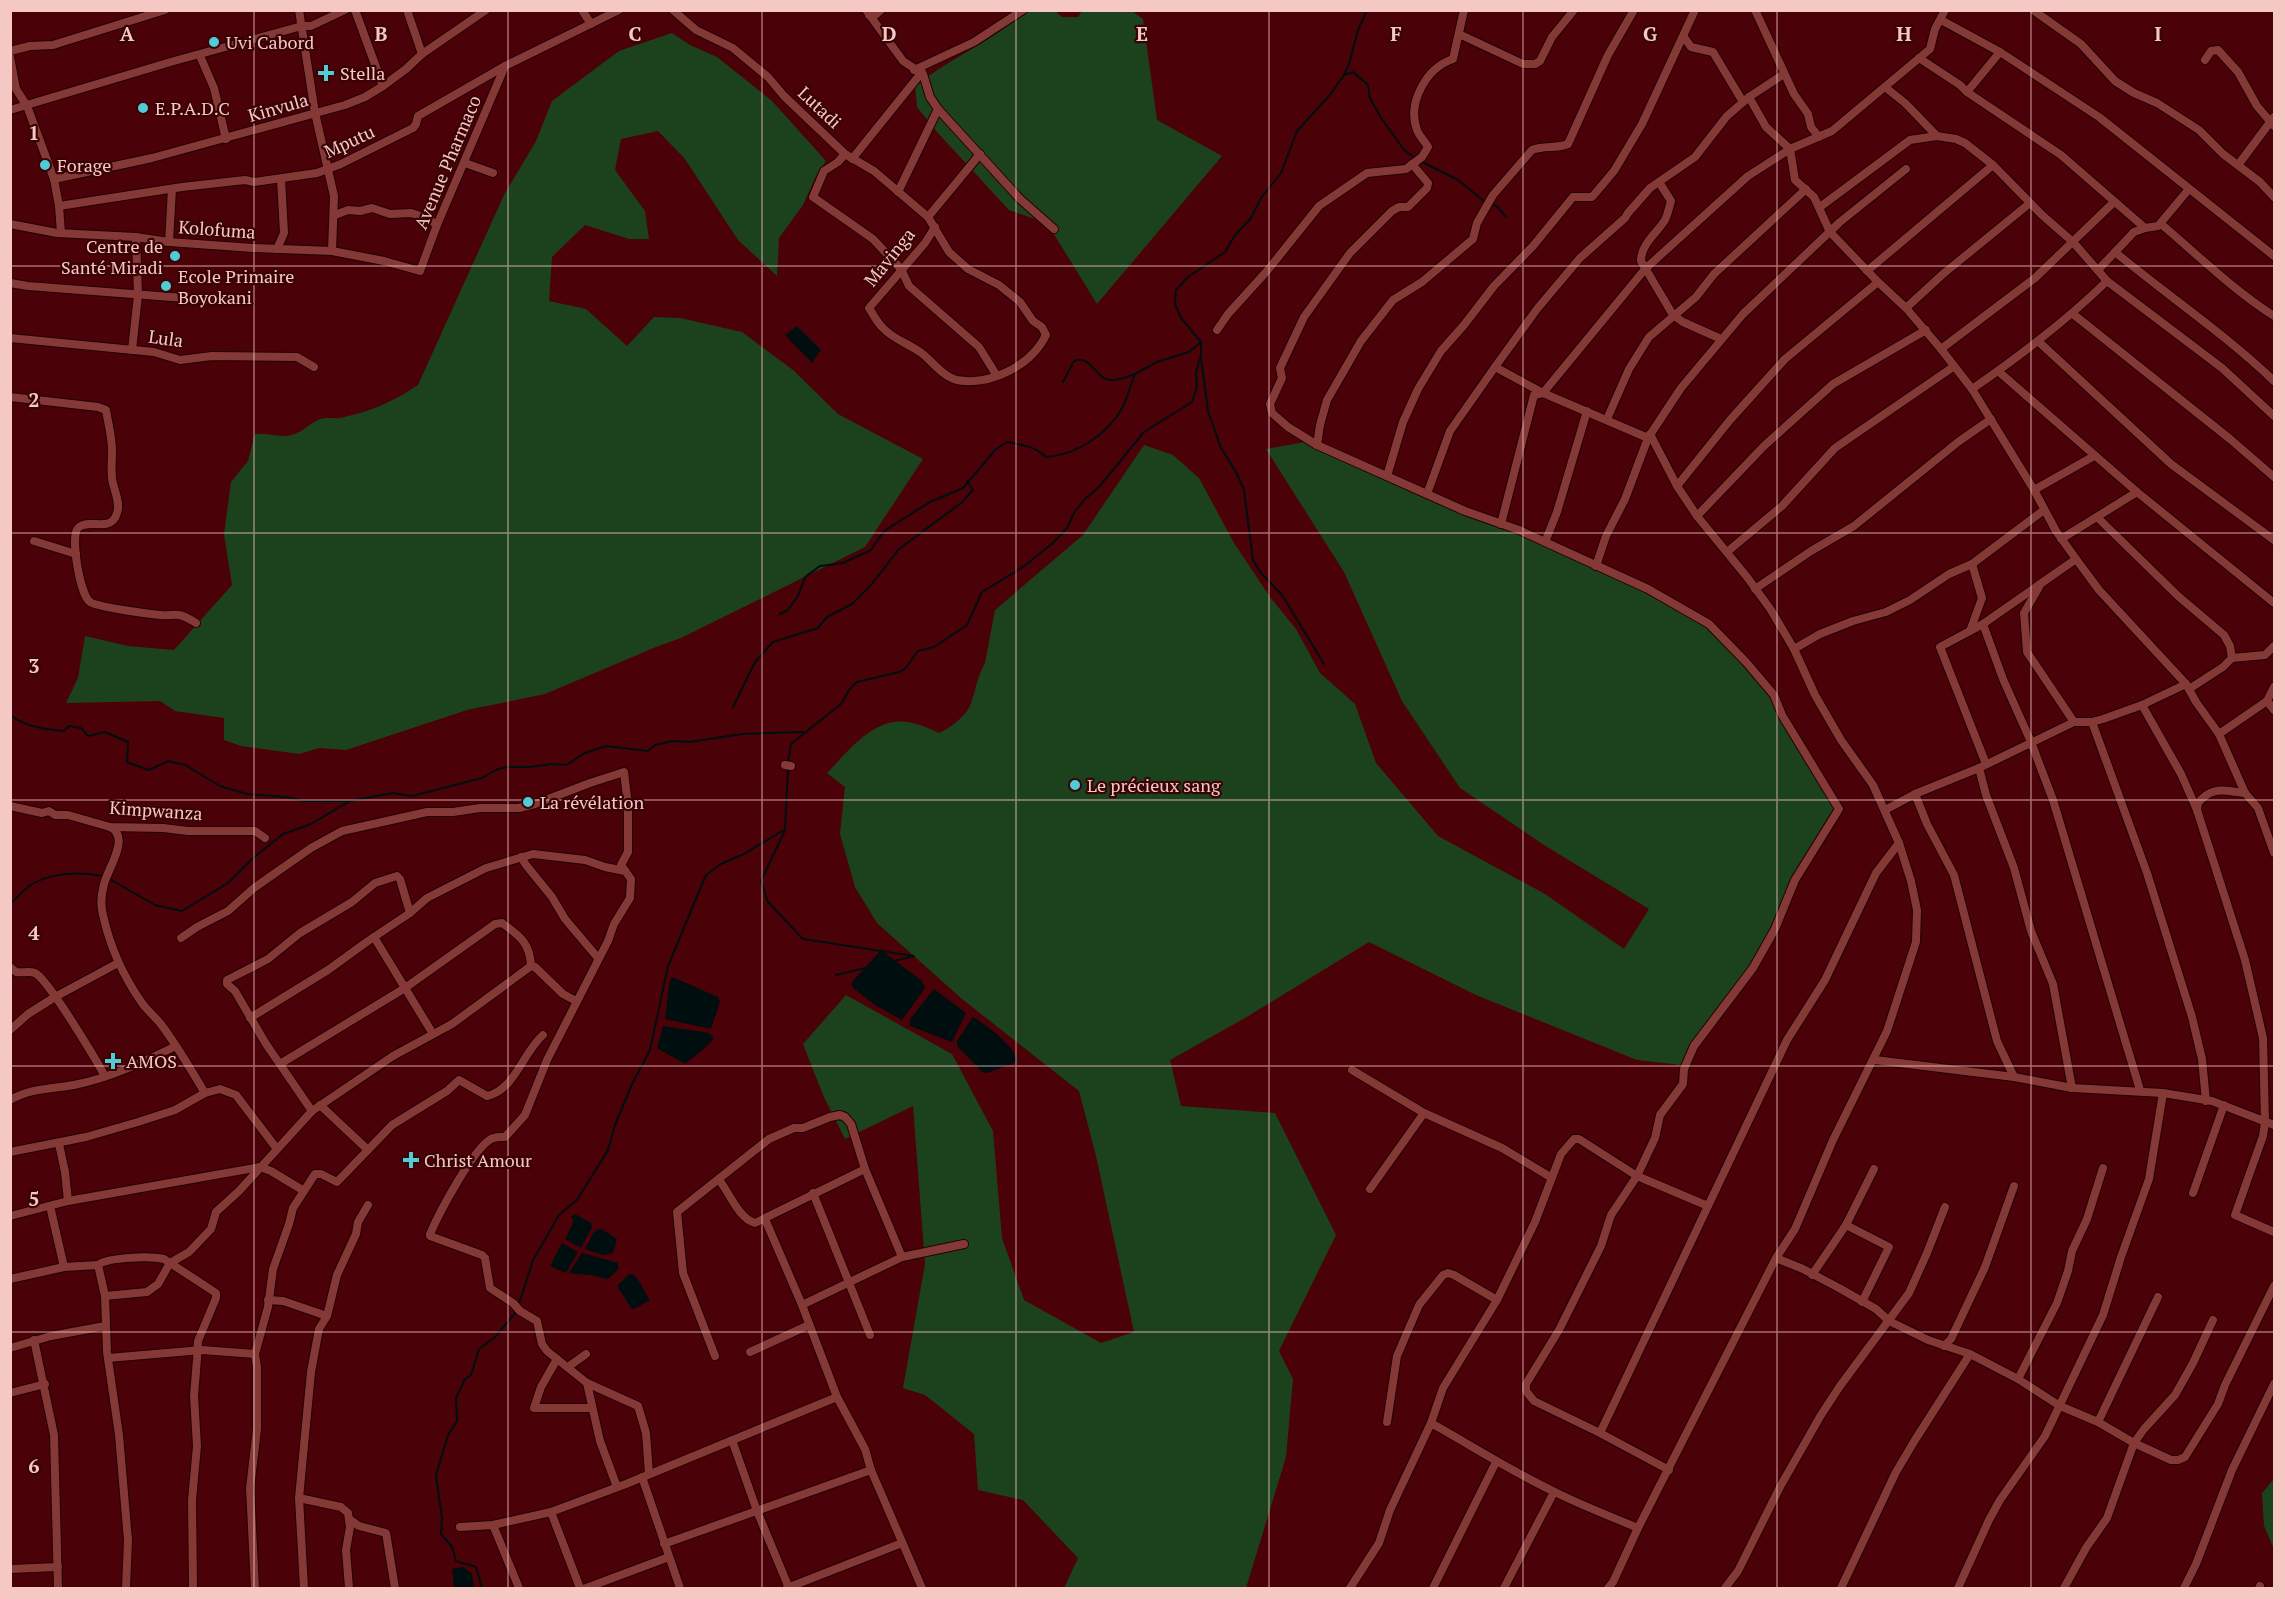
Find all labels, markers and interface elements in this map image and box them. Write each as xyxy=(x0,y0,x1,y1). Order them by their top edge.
text: A xyxy=(120,20,135,47)
text: B xyxy=(375,20,388,47)
text: C xyxy=(628,20,642,47)
text: D xyxy=(882,20,896,47)
text: E xyxy=(1136,20,1148,47)
text: F xyxy=(1390,20,1402,47)
text: G xyxy=(1643,20,1657,47)
text: H xyxy=(1896,20,1912,47)
text: I xyxy=(2154,20,2162,47)
place label: Uvi Cabord xyxy=(226,30,314,54)
marker: Uvi Cabord xyxy=(207,35,221,49)
place label: Stella xyxy=(340,61,385,85)
marker: Stella xyxy=(317,64,335,82)
street label: Lutadi xyxy=(793,81,847,133)
street label: Kinvula xyxy=(245,87,311,127)
street label: Avenue Pharmaco xyxy=(408,91,486,233)
place label: E.P.A.D.C xyxy=(155,96,230,120)
marker: E.P.A.D.C xyxy=(136,101,150,115)
text: 1 xyxy=(28,119,40,146)
street label: Mputu xyxy=(320,119,378,163)
place label: Forage xyxy=(57,153,111,177)
marker: Forage xyxy=(38,158,52,172)
street label: Kolofuma xyxy=(178,214,256,244)
street label: Mavinga xyxy=(858,223,920,291)
place label: Centre de Santé Miradi xyxy=(61,234,163,279)
marker: Centre de Santé Miradi xyxy=(168,249,182,263)
place label: Ecole Primaire Boyokani xyxy=(178,264,294,309)
marker: Ecole Primaire Boyokani xyxy=(159,279,173,293)
street label: Lula xyxy=(147,324,185,352)
text: 2 xyxy=(28,386,40,413)
text: 3 xyxy=(28,652,40,679)
place label: Le précieux sang xyxy=(1087,773,1221,797)
marker: Le précieux sang xyxy=(1068,778,1082,792)
place label: La révélation xyxy=(540,790,644,814)
street label: Kimpwanza xyxy=(109,795,203,825)
marker: La révélation xyxy=(521,795,535,809)
text: 4 xyxy=(28,919,40,946)
place label: AMOS xyxy=(126,1049,177,1073)
marker: AMOS xyxy=(104,1052,122,1070)
place label: Christ Amour xyxy=(424,1148,532,1172)
marker: Christ Amour xyxy=(402,1151,420,1169)
text: 5 xyxy=(28,1185,40,1212)
text: 6 xyxy=(28,1452,40,1479)

